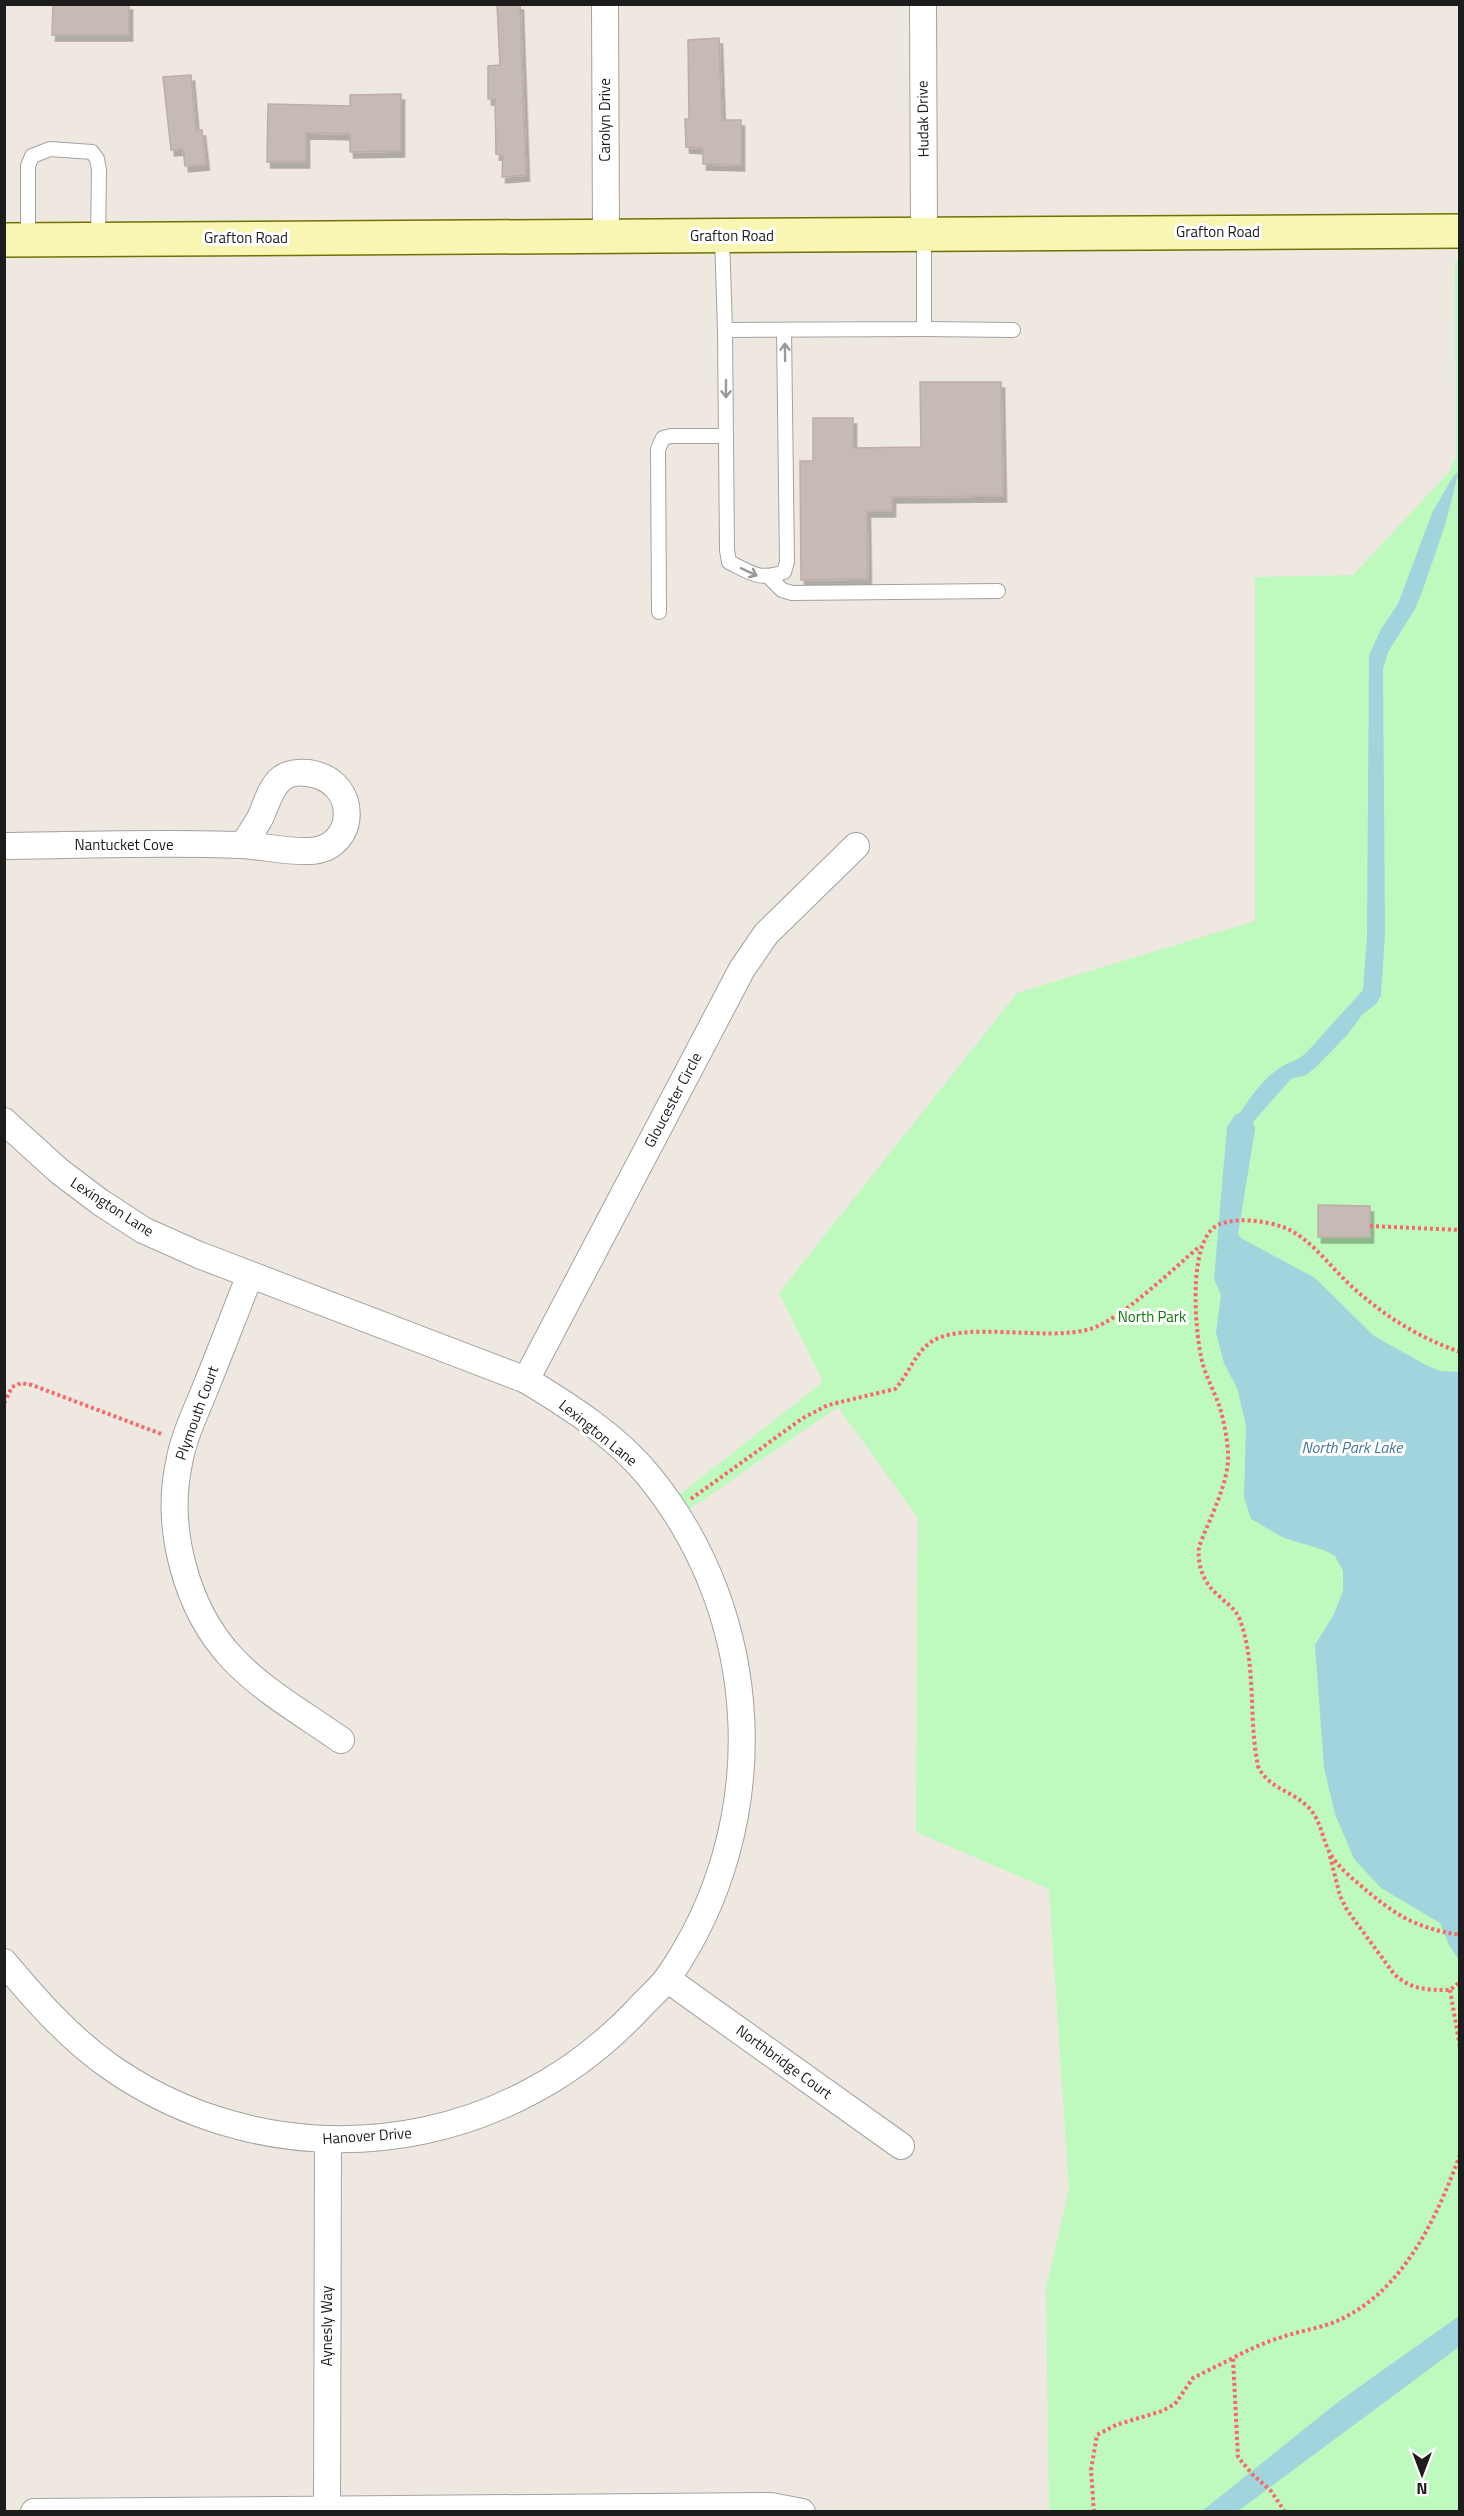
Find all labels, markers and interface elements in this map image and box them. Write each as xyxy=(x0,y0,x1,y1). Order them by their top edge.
street label: Carolyn Drive xyxy=(593,78,616,162)
street label: Hudak Drive xyxy=(910,80,935,158)
street label: Grafton Road xyxy=(1176,220,1260,243)
street label: Grafton Road xyxy=(690,224,774,247)
street label: Grafton Road xyxy=(204,226,288,249)
one-way arrow xyxy=(779,343,790,363)
one-way arrow xyxy=(720,378,732,398)
one-way arrow xyxy=(739,566,757,578)
street label: Nantucket Cove xyxy=(75,833,173,856)
street label: Gloucester Circle xyxy=(638,1048,707,1152)
street label: Lexington Lane xyxy=(66,1171,159,1242)
park label: North Park xyxy=(1118,1305,1186,1328)
street label: Plymouth Court xyxy=(169,1362,225,1463)
street label: Lexington Lane xyxy=(554,1394,643,1472)
water label: North Park Lake xyxy=(1301,1435,1404,1459)
street label: Northbridge Court xyxy=(732,2019,838,2105)
street label: Hanover Drive xyxy=(322,2121,412,2150)
street label: Aynesly Way xyxy=(315,2286,338,2366)
north arrow xyxy=(1392,2444,1452,2504)
text: N xyxy=(1416,2477,1428,2501)

